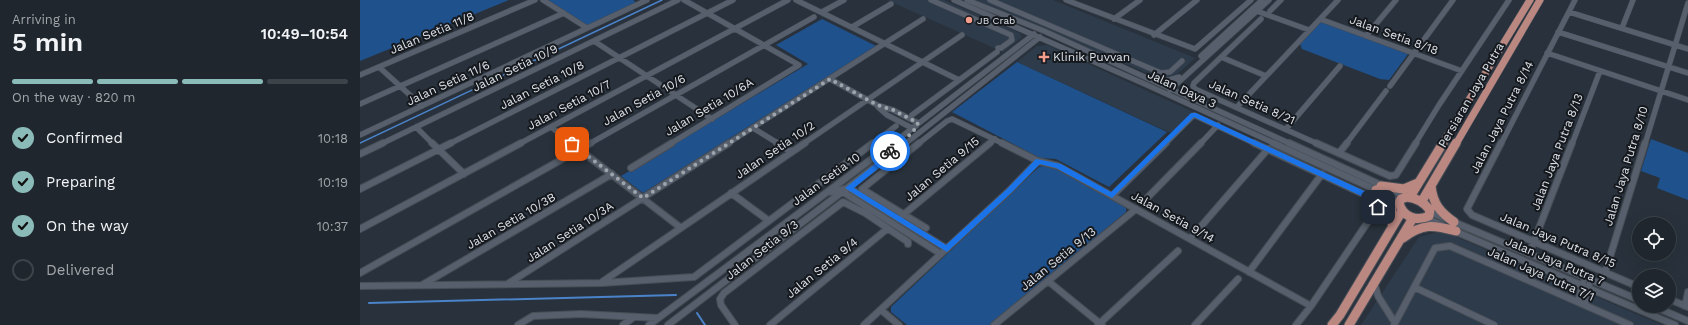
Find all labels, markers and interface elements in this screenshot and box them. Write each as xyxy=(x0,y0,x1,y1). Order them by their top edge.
street label: Jalan Setia 11/8 xyxy=(388,9,476,57)
text: Arriving in xyxy=(12,12,76,27)
street label: Jalan Setia 8/18 xyxy=(1348,12,1440,58)
marker: JB Crab xyxy=(964,15,974,25)
place label: JB Crab xyxy=(977,15,1015,26)
text: 10:49–10:54 xyxy=(261,25,348,43)
text: 5 min xyxy=(12,27,83,57)
street label: Persiaran Jaya Putra xyxy=(1435,40,1507,150)
street label: Jalan Setia 10/9 xyxy=(470,41,560,95)
place label: Klinik Puvvan xyxy=(1053,50,1130,64)
marker: Klinik Puvvan xyxy=(1038,51,1050,63)
street label: Jalan Setia 11/6 xyxy=(404,58,492,108)
street label: Jalan Setia 10/8 xyxy=(497,58,587,112)
street label: Jalan Jaya Putra 8/14 xyxy=(1468,58,1536,176)
street label: Jalan Daya 3 xyxy=(1145,67,1219,111)
street label: Jalan Setia 10/6 xyxy=(600,71,688,129)
street label: Jalan Setia 10/6A xyxy=(662,75,756,139)
street label: Jalan Setia 10/7 xyxy=(525,77,613,133)
street label: Jalan Setia 8/21 xyxy=(1207,77,1297,127)
text: On the way · 820 m xyxy=(12,90,135,105)
street label: Jalan Jaya Putra 8/13 xyxy=(1528,92,1586,212)
street label: Jalan Jaya Putra 8/10 xyxy=(1601,104,1651,228)
street label: Jalan Setia 10/2 xyxy=(733,118,817,182)
icon: check xyxy=(12,127,34,149)
pin xyxy=(555,127,589,161)
text: Confirmed xyxy=(46,129,123,147)
text: 10:18 xyxy=(318,131,348,146)
courier xyxy=(870,131,910,171)
icon: bag xyxy=(561,133,583,155)
street label: Jalan Setia 9/15 xyxy=(902,134,982,204)
icon: bike xyxy=(879,140,901,162)
street label: Jalan Setia 10 xyxy=(789,150,863,208)
icon: check xyxy=(12,171,34,193)
text: Preparing xyxy=(46,173,115,191)
text: 10:19 xyxy=(318,175,348,190)
street label: Jalan Setia 9/14 xyxy=(1129,188,1217,246)
street label: Jalan Setia 10/3B xyxy=(464,190,558,252)
pin xyxy=(1361,190,1395,224)
icon: home xyxy=(1367,196,1389,218)
street label: Jalan Setia 10/3A xyxy=(524,199,616,265)
street label: Jalan Jaya Putra 8/15 xyxy=(1498,209,1618,271)
icon: check xyxy=(12,215,34,237)
text: On the way xyxy=(46,217,128,235)
street label: Jalan Setia 9/3 xyxy=(723,217,801,283)
map controls xyxy=(1632,217,1676,313)
button: locate xyxy=(1632,217,1676,261)
text: 10:37 xyxy=(317,219,348,234)
street label: Jalan Setia 9/13 xyxy=(1018,224,1098,294)
street label: Jalan Jaya Putra 7 xyxy=(1503,234,1607,288)
street label: Jalan Setia 9/4 xyxy=(783,235,861,301)
street label: Jalan Jaya Putra 7/1 xyxy=(1485,244,1597,304)
text: Delivered xyxy=(46,261,114,279)
button: layers xyxy=(1632,269,1676,313)

